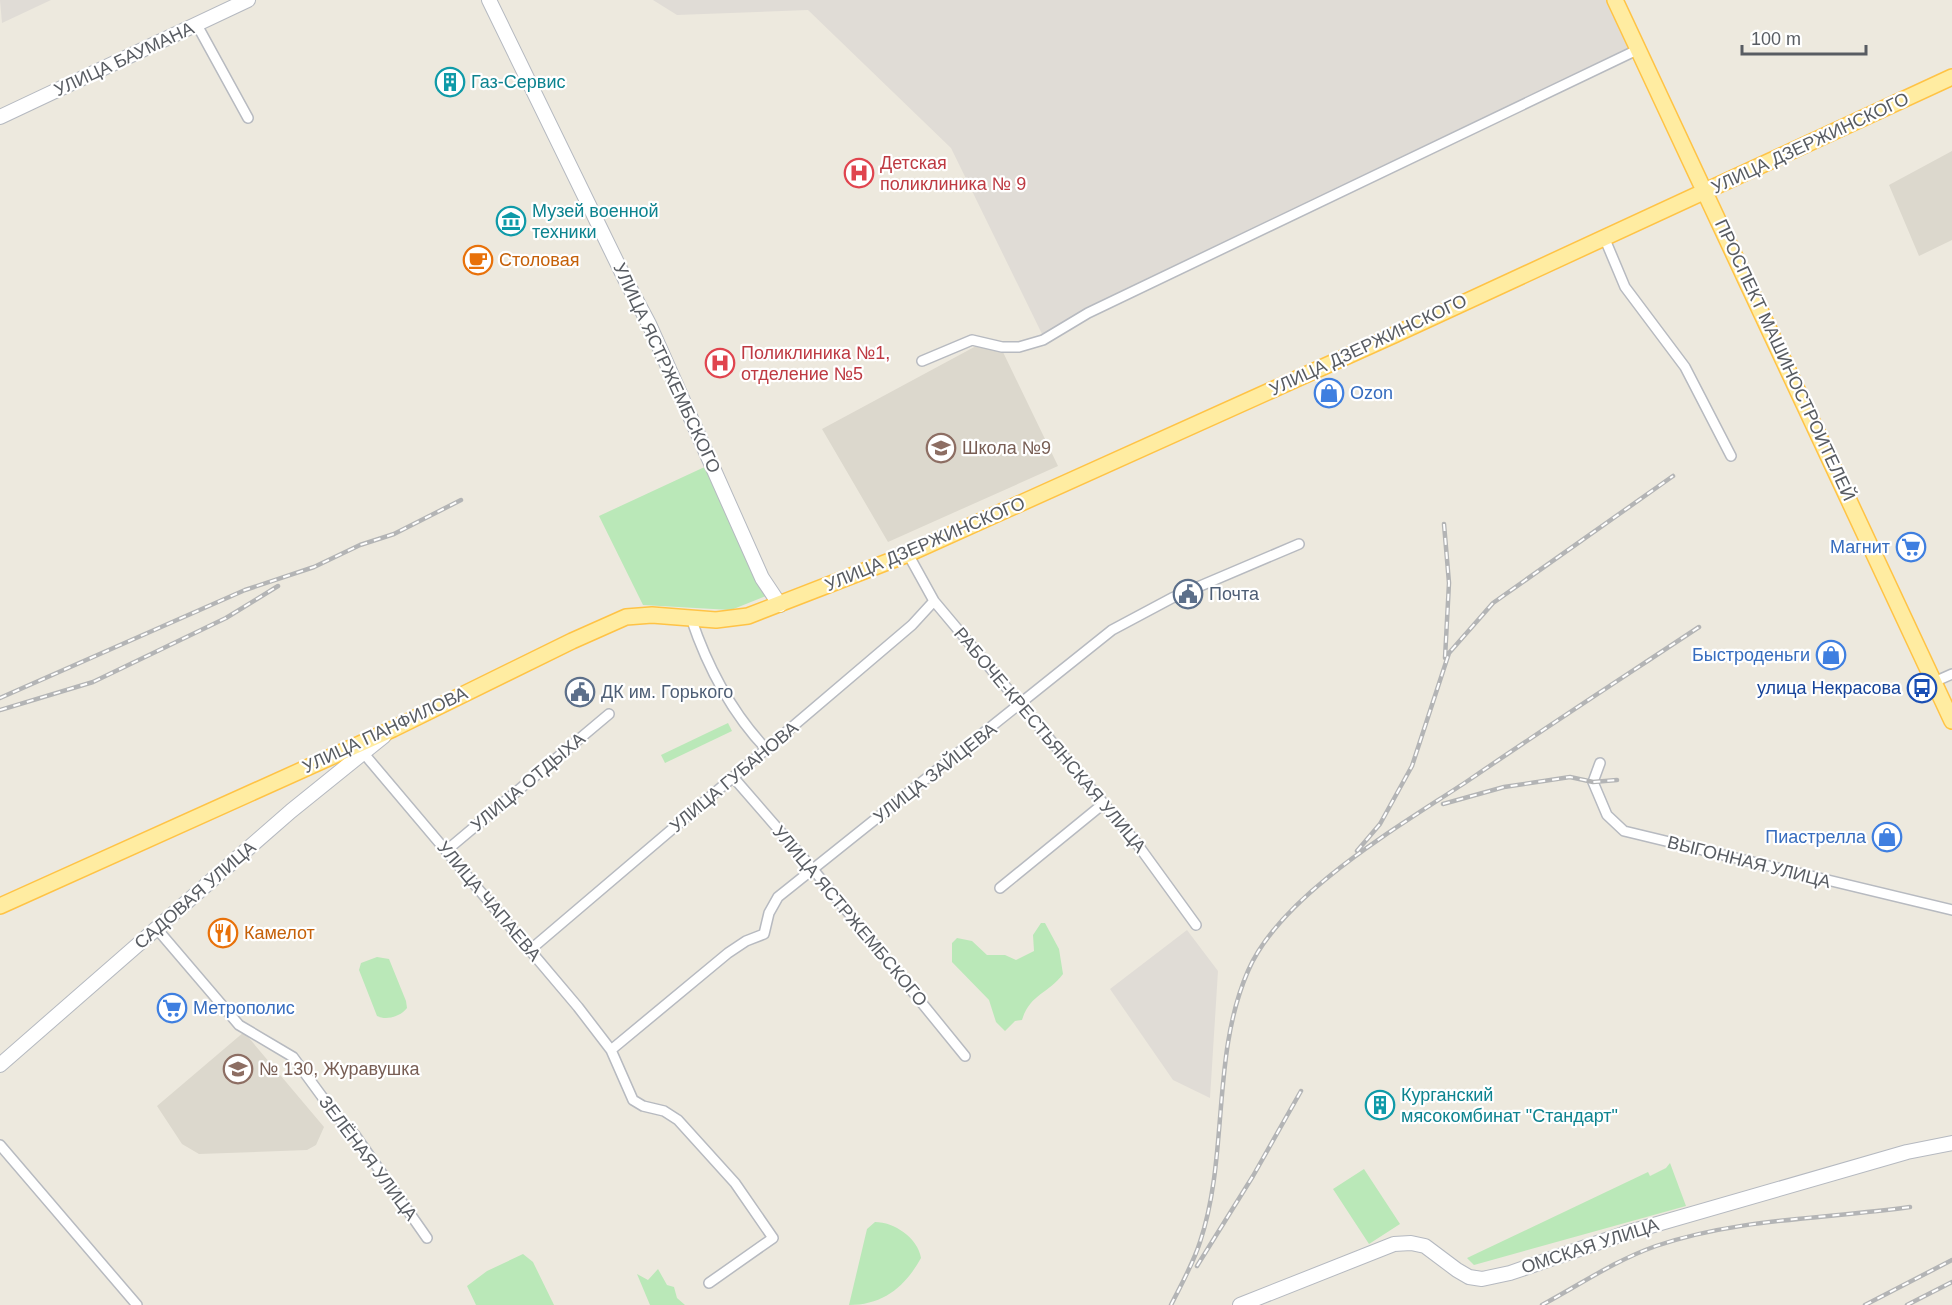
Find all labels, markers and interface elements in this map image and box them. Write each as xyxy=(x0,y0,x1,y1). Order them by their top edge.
street label: УЛИЦА БАУМАНА xyxy=(51,18,197,100)
scale bar xyxy=(1742,18,1866,56)
text: 100 m xyxy=(1751,29,1801,49)
building icon: Газ-Сервис xyxy=(434,66,466,98)
place label: Газ-Сервис xyxy=(471,72,565,92)
street label: УЛИЦА ДЗЕРЖИНСКОГО xyxy=(1708,88,1912,198)
place label: Детская поликлиника № 9 xyxy=(880,153,1026,194)
hospital icon: Детская поликлиника № 9 xyxy=(843,157,875,189)
place label: Музей военной техники xyxy=(532,201,659,242)
museum icon: Музей военной техники xyxy=(495,205,527,237)
street label: ПРОСПЕКТ МАШИНОСТРОИТЕЛЕЙ xyxy=(1711,216,1860,504)
cafe icon: Столовая xyxy=(462,244,494,276)
place label: Столовая xyxy=(499,250,580,270)
street label: УЛИЦА ЯСТРЖЕМБСКОГО xyxy=(609,260,725,476)
street label: УЛИЦА ДЗЕРЖИНСКОГО xyxy=(1266,290,1470,400)
place label: Поликлиника №1, отделение №5 xyxy=(741,343,890,384)
hospital icon: Поликлиника №1, отделение №5 xyxy=(704,347,736,379)
shop icon: Ozon xyxy=(1313,377,1345,409)
place label: Ozon xyxy=(1350,383,1393,403)
school or university icon: Школа №9 xyxy=(925,432,957,464)
place label: Школа №9 xyxy=(962,438,1051,458)
street label: УЛИЦА ДЗЕРЖИНСКОГО xyxy=(822,493,1028,595)
supermarket icon: Магнит xyxy=(1895,531,1927,563)
place label: Магнит xyxy=(1830,537,1890,557)
public building icon: Почта xyxy=(1172,578,1204,610)
place label: Почта xyxy=(1209,584,1260,604)
street label: РАБОЧЕ-КРЕСТЬЯНСКАЯ УЛИЦА xyxy=(950,624,1150,856)
shop icon: Быстроденьги xyxy=(1815,639,1847,671)
place label: Быстроденьги xyxy=(1692,645,1810,665)
bus stop icon: улица Некрасова xyxy=(1906,672,1938,704)
public building icon: ДК им. Горького xyxy=(564,676,596,708)
place label: улица Некрасова xyxy=(1757,678,1902,698)
place label: ДК им. Горького xyxy=(601,682,733,702)
street label: УЛИЦА ПАНФИЛОВА xyxy=(299,683,471,777)
street label: УЛИЦА ГУБАНОВА xyxy=(666,718,802,836)
street label: УЛИЦА ЗАЙЦЕВА xyxy=(869,718,1000,827)
street label: УЛИЦА ОТДЫХА xyxy=(467,729,589,835)
shop icon: Пиастрелла xyxy=(1871,821,1903,853)
street label: УЛИЦА ЯСТРЖЕМБСКОГО xyxy=(769,822,931,1010)
place label: Пиастрелла xyxy=(1765,827,1867,847)
street label: ВЫГОННАЯ УЛИЦА xyxy=(1665,832,1833,892)
street label: САДОВАЯ УЛИЦА xyxy=(130,837,260,953)
street label: УЛИЦА ЧАПАЕВА xyxy=(433,837,545,965)
restaurant icon: Камелот xyxy=(207,917,239,949)
place label: Камелот xyxy=(244,923,315,943)
supermarket icon: Метрополис xyxy=(156,992,188,1024)
place label: Метрополис xyxy=(193,998,295,1018)
school or university icon: № 130, Журавушка xyxy=(222,1053,254,1085)
place label: № 130, Журавушка xyxy=(259,1059,420,1079)
place label: Курганский мясокомбинат "Стандарт" xyxy=(1401,1085,1618,1126)
building icon: Курганский мясокомбинат "Стандарт" xyxy=(1364,1089,1396,1121)
street label: ЗЕЛЁНАЯ УЛИЦА xyxy=(315,1092,421,1224)
street label: ОМСКАЯ УЛИЦА xyxy=(1519,1214,1661,1278)

